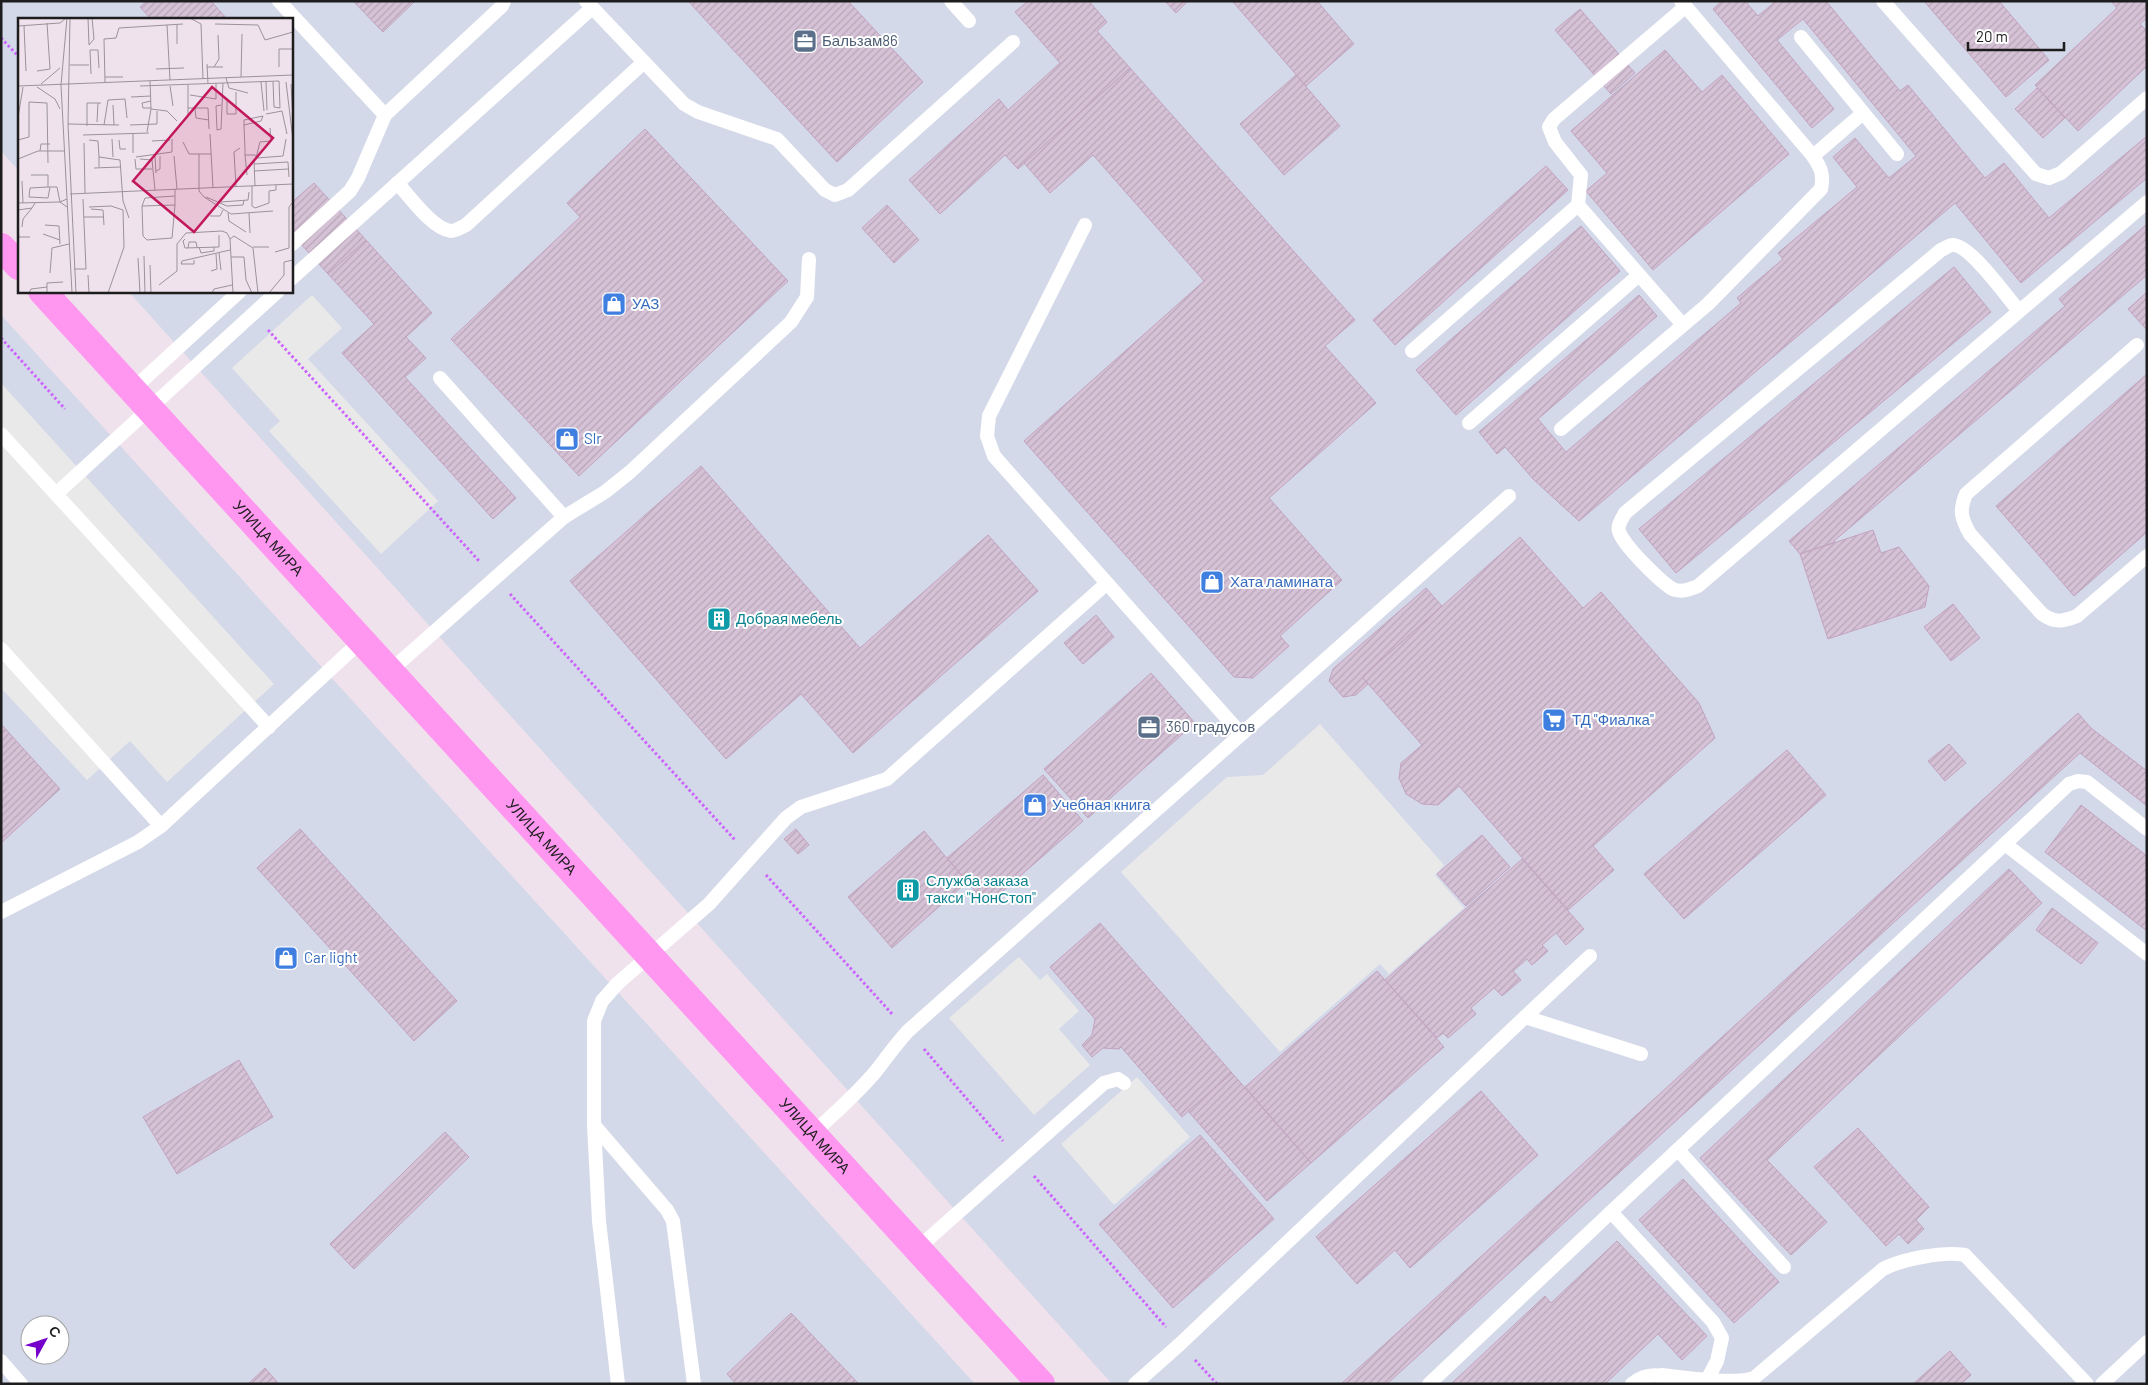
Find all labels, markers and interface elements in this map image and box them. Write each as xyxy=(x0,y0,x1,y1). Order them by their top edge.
inset map xyxy=(18,18,292,292)
scale bar xyxy=(1968,20,2064,52)
text: 20 m xyxy=(1976,27,2008,45)
office icon: Бальзам86 xyxy=(792,28,818,54)
place label: Бальзам86 xyxy=(822,31,898,49)
shop icon: УАЗ xyxy=(601,291,627,317)
place label: УАЗ xyxy=(632,294,659,312)
shop icon: Slr xyxy=(554,426,580,452)
place label: Slr xyxy=(584,429,602,447)
street label: УЛИЦА МИРА xyxy=(230,496,308,579)
shop icon: Хата ламината xyxy=(1199,569,1225,595)
place label: Хата ламината xyxy=(1230,572,1334,590)
building icon: Добрая мебель xyxy=(706,606,732,632)
place label: Добрая мебель xyxy=(736,609,843,627)
supermarket icon: ТД "Фиалка" xyxy=(1541,707,1567,733)
place label: ТД "Фиалка" xyxy=(1572,710,1654,728)
office icon: 360 градусов xyxy=(1136,714,1162,740)
place label: 360 градусов xyxy=(1166,717,1255,735)
shop icon: Учебная книга xyxy=(1022,792,1048,818)
street label: УЛИЦА МИРА xyxy=(503,795,581,878)
place label: Учебная книга xyxy=(1052,795,1151,813)
place label: Служба заказа такси "НонСтоп" xyxy=(926,871,1036,906)
building icon: Служба заказа такси "НонСтоп" xyxy=(895,877,921,903)
shop icon: Car light xyxy=(273,945,299,971)
place label: Car light xyxy=(304,948,358,966)
street label: УЛИЦА МИРА xyxy=(776,1094,854,1177)
north arrow xyxy=(20,1315,70,1365)
text: С xyxy=(46,1322,65,1341)

